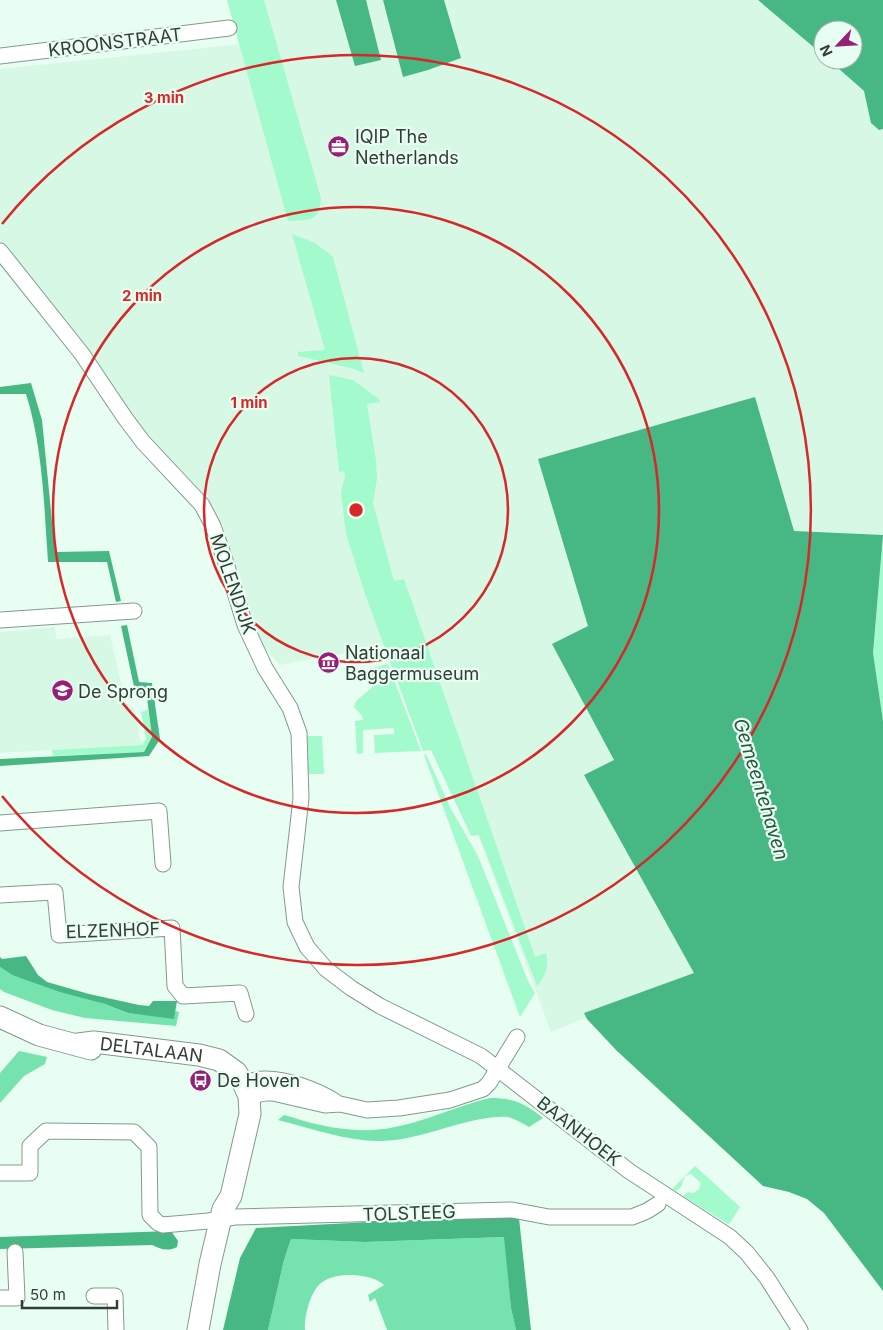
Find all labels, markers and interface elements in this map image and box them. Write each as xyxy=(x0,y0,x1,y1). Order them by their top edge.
north arrow xyxy=(813,20,863,70)
street label: KROONSTRAAT xyxy=(47,23,183,61)
text: N xyxy=(816,42,836,59)
text: 3 min xyxy=(144,88,184,107)
place label: IQIP The Netherlands xyxy=(355,126,459,168)
office icon: IQIP The Netherlands xyxy=(327,134,351,158)
text: 2 min xyxy=(122,286,162,305)
text: 1 min xyxy=(230,393,268,412)
centre of rings xyxy=(347,501,365,519)
street label: MOLENDIJK xyxy=(206,531,260,637)
place label: Nationaal Baggermuseum xyxy=(345,642,479,684)
museum icon: Nationaal Baggermuseum xyxy=(317,650,341,674)
school or university icon: De Sprong xyxy=(50,679,74,703)
place label: De Sprong xyxy=(78,681,168,702)
water label: Gemeentehaven xyxy=(729,715,793,863)
street label: ELZENHOF xyxy=(65,918,161,942)
street label: DELTALAAN xyxy=(99,1032,204,1066)
bus stop icon: De Hoven xyxy=(189,1068,213,1092)
place label: De Hoven xyxy=(217,1070,300,1091)
street label: BAANHOEK xyxy=(533,1092,625,1170)
street label: TOLSTEEG xyxy=(362,1201,456,1225)
scale bar xyxy=(22,1278,118,1310)
text: 50 m xyxy=(30,1285,66,1304)

